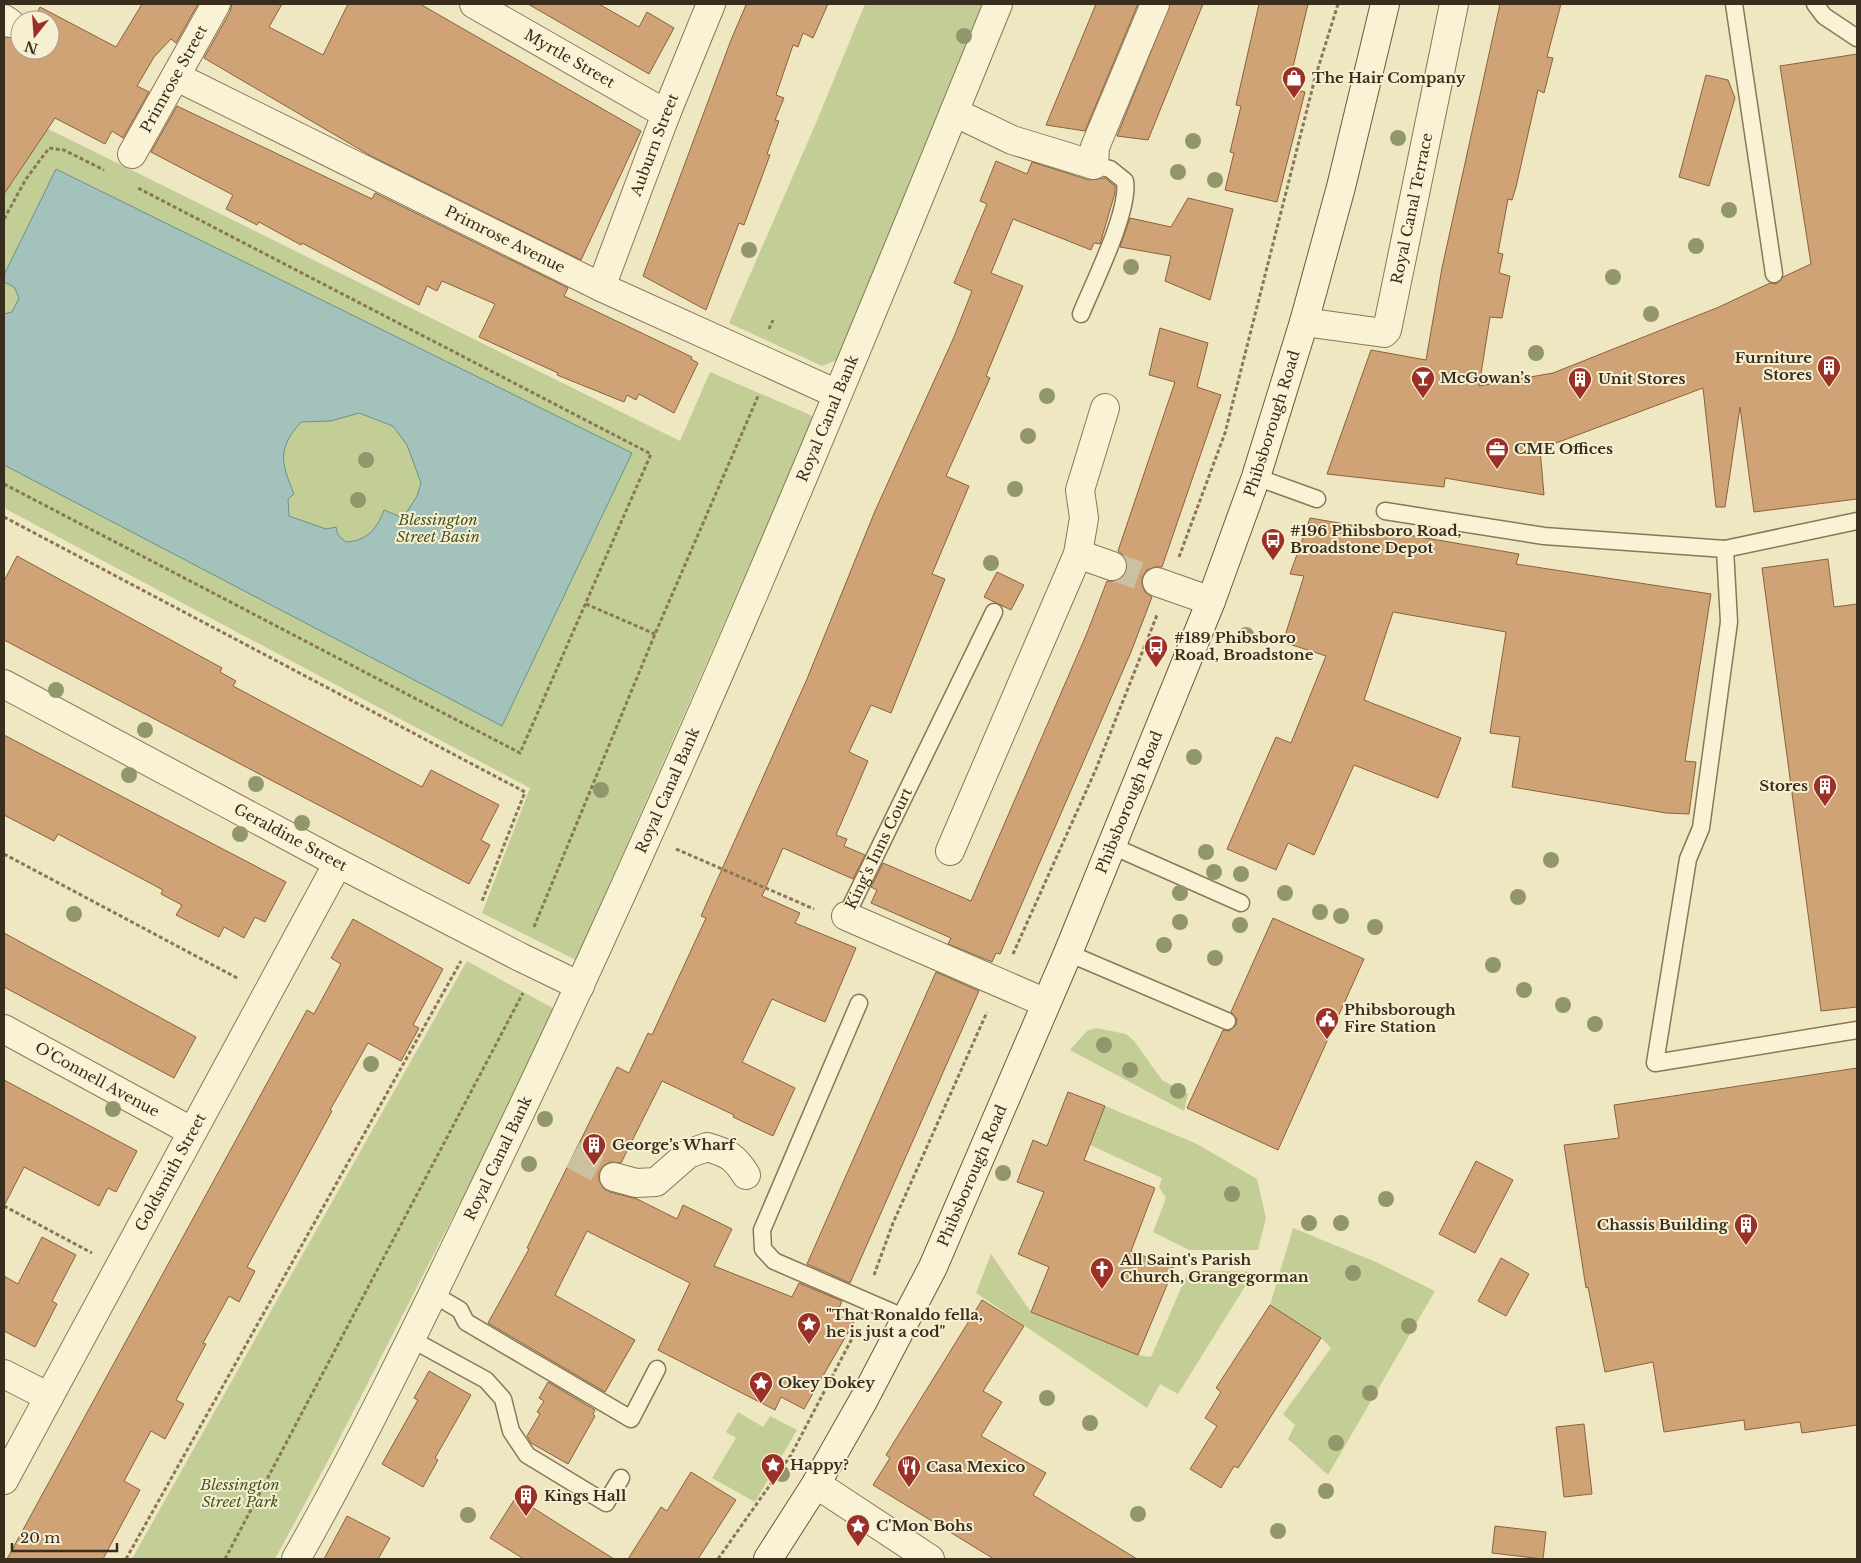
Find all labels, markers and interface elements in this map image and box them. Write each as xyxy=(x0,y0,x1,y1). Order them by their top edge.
north arrow xyxy=(10,10,60,60)
street label: Primrose Street xyxy=(136,21,211,136)
street label: Myrtle Street xyxy=(521,25,619,92)
text: N xyxy=(22,37,40,58)
shop icon: The Hair Company xyxy=(1281,65,1307,99)
place label: The Hair Company xyxy=(1312,68,1466,87)
street label: Auburn Street xyxy=(626,90,683,200)
street label: Royal Canal Terrace xyxy=(1387,131,1436,286)
street label: Primrose Avenue xyxy=(442,201,568,277)
street label: Phibsborough Road xyxy=(1240,348,1304,499)
place label: Furniture Stores xyxy=(1735,348,1812,384)
street label: Royal Canal Bank xyxy=(792,351,862,484)
building icon: Furniture Stores xyxy=(1816,354,1842,388)
bar icon: McGowan’s xyxy=(1410,365,1436,399)
building icon: Unit Stores xyxy=(1567,366,1593,400)
place label: McGowan’s xyxy=(1440,368,1531,387)
place label: Unit Stores xyxy=(1598,369,1685,388)
office icon: CME Offices xyxy=(1484,436,1510,470)
place label: CME Offices xyxy=(1514,439,1613,458)
park label: Blessington Street Basin xyxy=(396,510,480,546)
place label: #196 Phibsboro Road, Broadstone Depot xyxy=(1290,521,1462,557)
bus stop icon: #196 Phibsboro Road, Broadstone Depot xyxy=(1260,527,1286,561)
place label: #189 Phibsboro Road, Broadstone xyxy=(1174,628,1314,664)
bus stop icon: #189 Phibsboro Road, Broadstone xyxy=(1143,634,1169,668)
street label: Royal Canal Bank xyxy=(631,724,704,856)
street label: Phibsborough Road xyxy=(1091,728,1166,876)
building icon: Stores xyxy=(1812,773,1838,807)
place label: Stores xyxy=(1759,776,1808,795)
street label: King's Inns Court xyxy=(841,784,916,912)
street label: Geraldine Street xyxy=(231,799,351,875)
place label: Phibsborough Fire Station xyxy=(1344,1000,1456,1036)
public building icon: Phibsborough Fire Station xyxy=(1314,1006,1340,1040)
street label: O'Connell Avenue xyxy=(32,1038,163,1121)
street label: Royal Canal Bank xyxy=(460,1092,536,1223)
street label: Phibsborough Road xyxy=(933,1102,1011,1249)
street label: Goldsmith Street xyxy=(131,1109,210,1234)
building icon: George’s Wharf xyxy=(581,1132,607,1166)
place label: George’s Wharf xyxy=(612,1135,737,1154)
building icon: Chassis Building xyxy=(1733,1212,1759,1246)
place label: Chassis Building xyxy=(1597,1215,1729,1234)
place label: All Saint's Parish Church, Grangegorman xyxy=(1119,1250,1309,1286)
church icon: All Saint's Parish Church, Grangegorman xyxy=(1089,1256,1115,1290)
place label: "That Ronaldo fella, he is just a cod" xyxy=(826,1305,983,1341)
place icon: "That Ronaldo fella, he is just a cod" xyxy=(796,1311,822,1345)
place icon: Okey Dokey xyxy=(748,1370,774,1404)
place label: Okey Dokey xyxy=(778,1373,875,1392)
place icon: Happy? xyxy=(760,1452,786,1486)
restaurant icon: Casa Mexico xyxy=(896,1454,922,1488)
place label: Happy? xyxy=(790,1455,849,1474)
place label: Casa Mexico xyxy=(926,1457,1026,1476)
park label: Blessington Street Park xyxy=(199,1475,280,1511)
building icon: Kings Hall xyxy=(513,1483,539,1517)
place label: Kings Hall xyxy=(544,1486,627,1505)
place icon: C'Mon Bohs xyxy=(845,1513,871,1547)
place label: C'Mon Bohs xyxy=(876,1516,973,1535)
scale bar xyxy=(12,1520,118,1552)
text: 20 m xyxy=(20,1528,60,1547)

